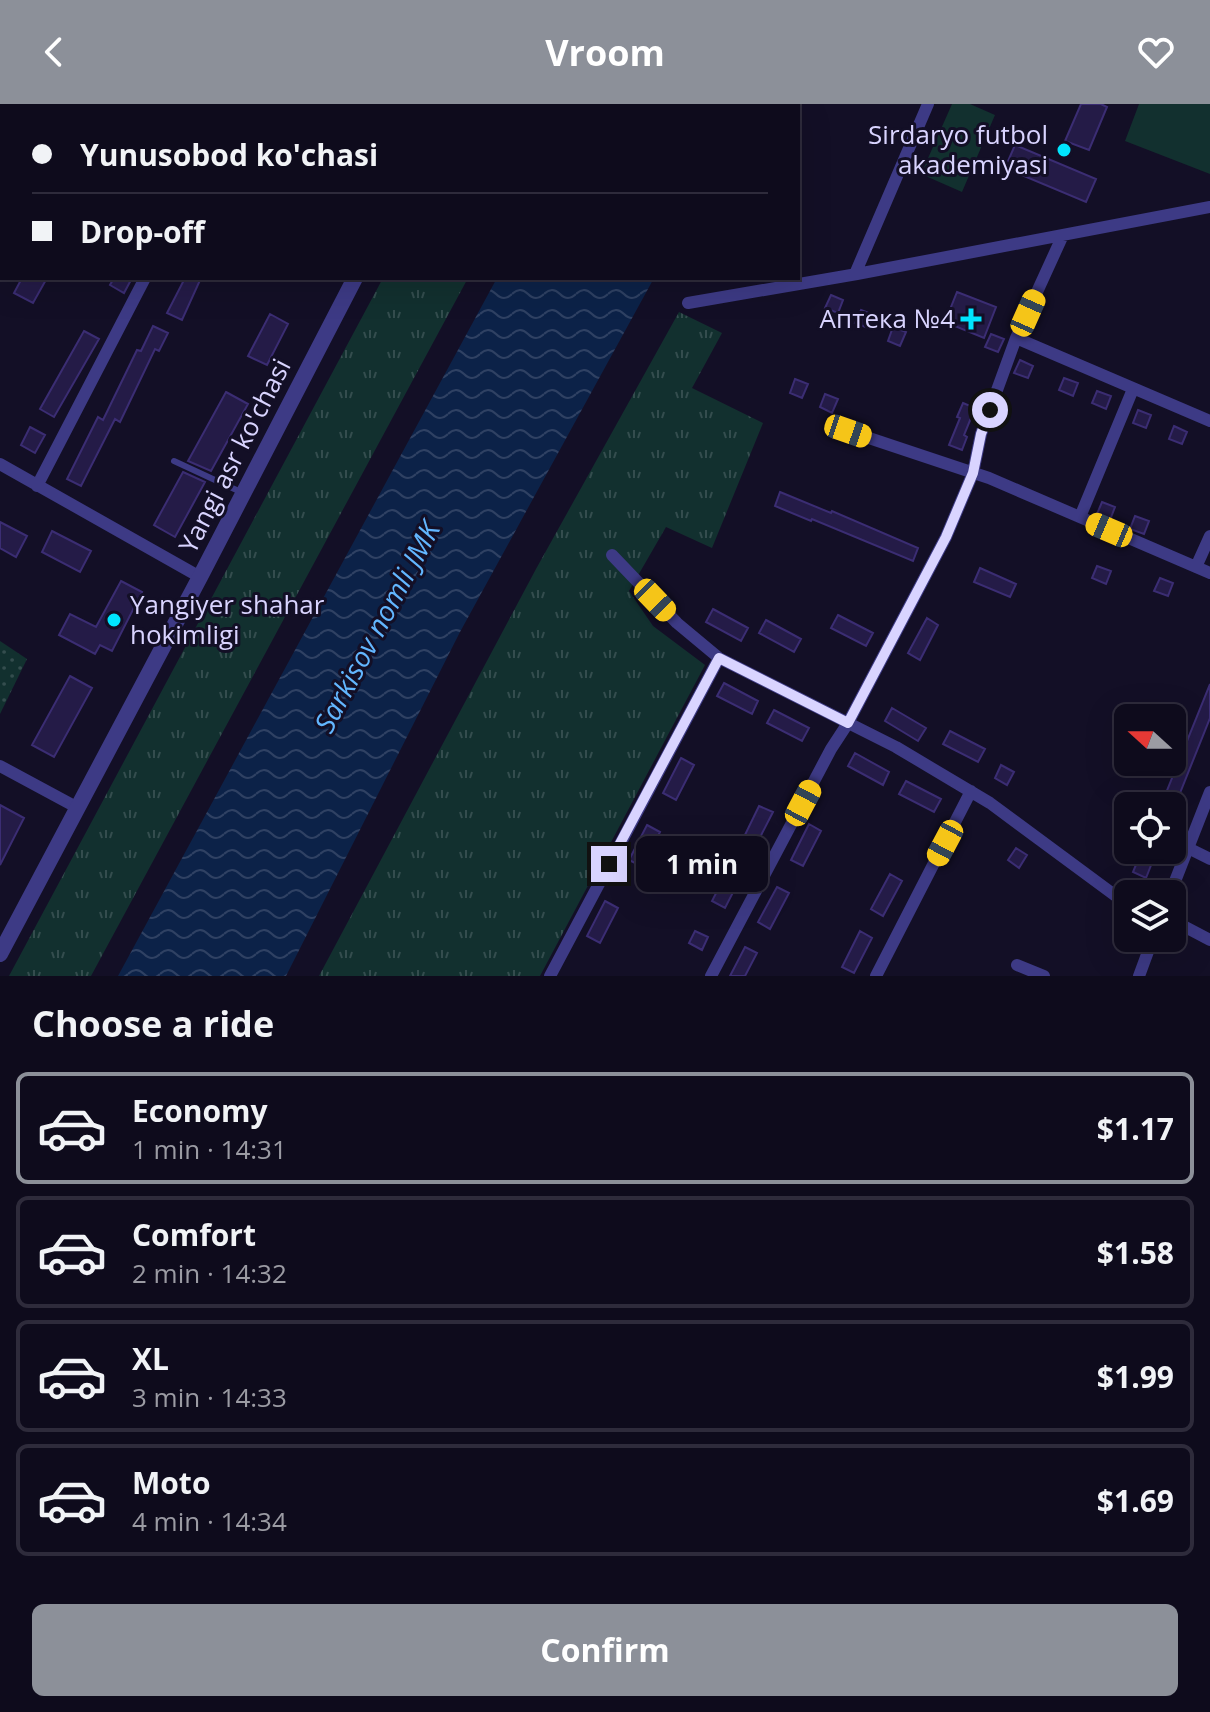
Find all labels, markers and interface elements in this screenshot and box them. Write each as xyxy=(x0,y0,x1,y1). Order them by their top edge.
text: Vroom xyxy=(545,28,665,77)
icon: back xyxy=(32,30,76,74)
icon: heart xyxy=(1134,30,1178,74)
place label: Sirdaryo futbol akademiyasi xyxy=(868,116,1048,182)
text: Yunusobod ko'chasi xyxy=(80,134,378,175)
marker: Sirdaryo futbol akademiyasi xyxy=(1055,141,1073,159)
text: Drop-off xyxy=(80,211,205,252)
car xyxy=(1007,286,1049,340)
place label: Аптека №4 xyxy=(820,300,955,336)
marker: Аптека №4 xyxy=(962,310,980,328)
street label: Yangi asr ko'chasi xyxy=(170,352,299,559)
route start xyxy=(972,392,1008,428)
car xyxy=(821,412,875,450)
car xyxy=(1082,510,1136,550)
water label: Sarkisov nomli JMK xyxy=(304,511,449,739)
car xyxy=(630,574,680,626)
place label: Yangiyer shahar hokimligi xyxy=(130,586,325,652)
marker: Yangiyer shahar hokimligi xyxy=(105,611,123,629)
north arrow xyxy=(1114,704,1186,776)
map controls xyxy=(1114,704,1186,952)
car xyxy=(781,776,825,830)
button: locate xyxy=(1114,792,1186,864)
car xyxy=(923,816,967,870)
callout: 1 min xyxy=(637,836,769,892)
route end xyxy=(591,846,627,882)
text: 1 min xyxy=(666,846,738,882)
button: layers xyxy=(1114,880,1186,952)
text: Choose a ride xyxy=(32,999,274,1048)
text: Economy xyxy=(132,1090,268,1131)
icon: car xyxy=(36,1092,108,1164)
text: $1.17 xyxy=(1097,1108,1174,1149)
text: 1 min · 14:31 xyxy=(132,1131,287,1167)
text: Comfort xyxy=(132,1214,256,1255)
icon: car xyxy=(36,1216,108,1288)
text: $1.58 xyxy=(1097,1232,1174,1273)
text: 2 min · 14:32 xyxy=(132,1255,287,1291)
text: XL xyxy=(132,1338,169,1379)
icon: car xyxy=(36,1340,108,1412)
text: $1.99 xyxy=(1097,1356,1174,1397)
text: 3 min · 14:33 xyxy=(132,1379,287,1415)
text: Moto xyxy=(132,1462,210,1503)
icon: car xyxy=(36,1464,108,1536)
text: $1.69 xyxy=(1097,1480,1174,1521)
text: 4 min · 14:34 xyxy=(132,1503,287,1539)
button: Confirm xyxy=(32,1604,1178,1696)

